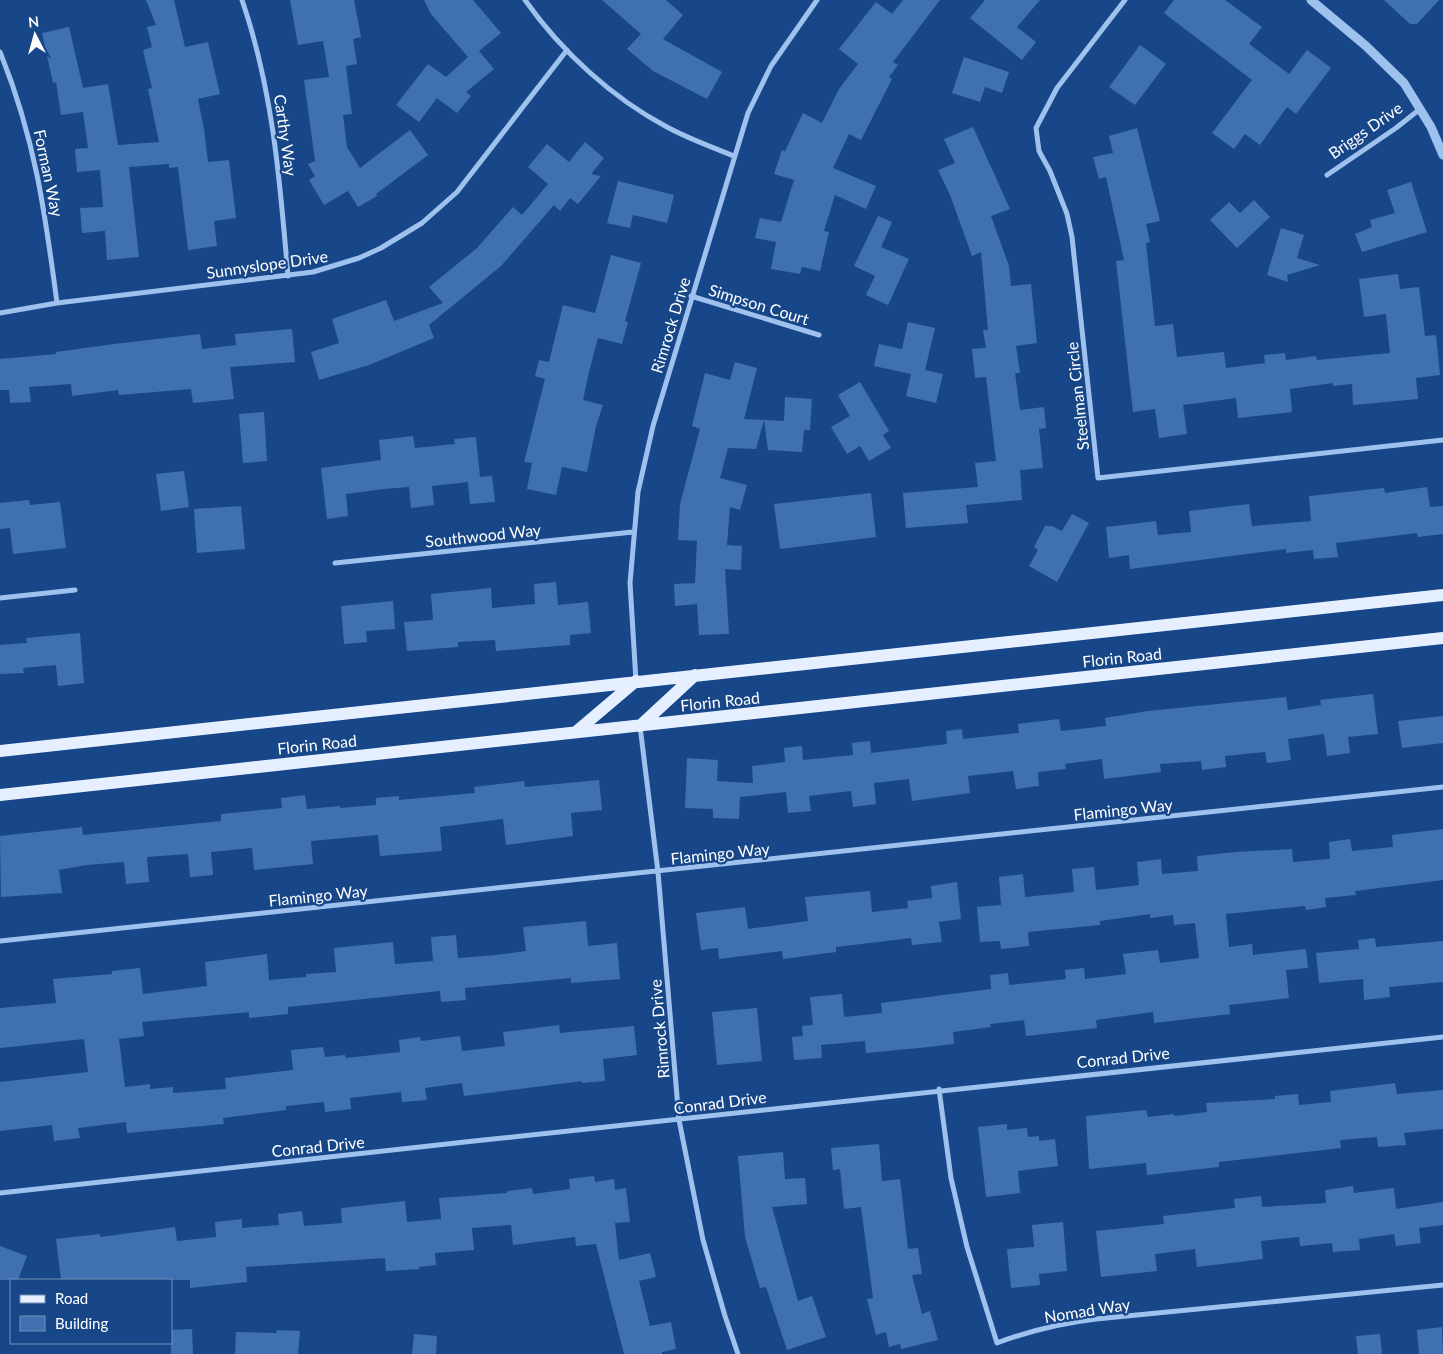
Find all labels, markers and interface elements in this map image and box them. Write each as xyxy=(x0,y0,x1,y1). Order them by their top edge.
north arrow xyxy=(10,10,60,60)
text: N xyxy=(27,13,40,31)
street label: Carthy Way xyxy=(271,93,301,178)
street label: Briggs Drive xyxy=(1324,98,1406,162)
street label: Forman Way xyxy=(30,128,68,219)
street label: Sunnyslope Drive xyxy=(205,246,329,282)
street label: Rimrock Drive xyxy=(646,275,694,375)
street label: Simpson Court xyxy=(707,280,812,328)
street label: Steelman Circle xyxy=(1062,341,1092,451)
street label: Southwood Way xyxy=(424,519,543,551)
street label: Florin Road xyxy=(1081,643,1163,671)
street label: Florin Road xyxy=(679,687,761,715)
street label: Florin Road xyxy=(276,730,358,758)
street label: Flamingo Way xyxy=(1073,794,1174,824)
street label: Flamingo Way xyxy=(670,838,771,868)
street label: Flamingo Way xyxy=(268,880,369,910)
street label: Rimrock Drive xyxy=(645,979,673,1079)
street label: Conrad Drive xyxy=(1076,1043,1170,1071)
street label: Conrad Drive xyxy=(673,1087,767,1117)
street label: Conrad Drive xyxy=(271,1132,365,1160)
legend xyxy=(10,1279,172,1344)
text: Road xyxy=(55,1289,88,1307)
street label: Nomad Way xyxy=(1043,1294,1132,1326)
text: Building xyxy=(55,1314,108,1332)

